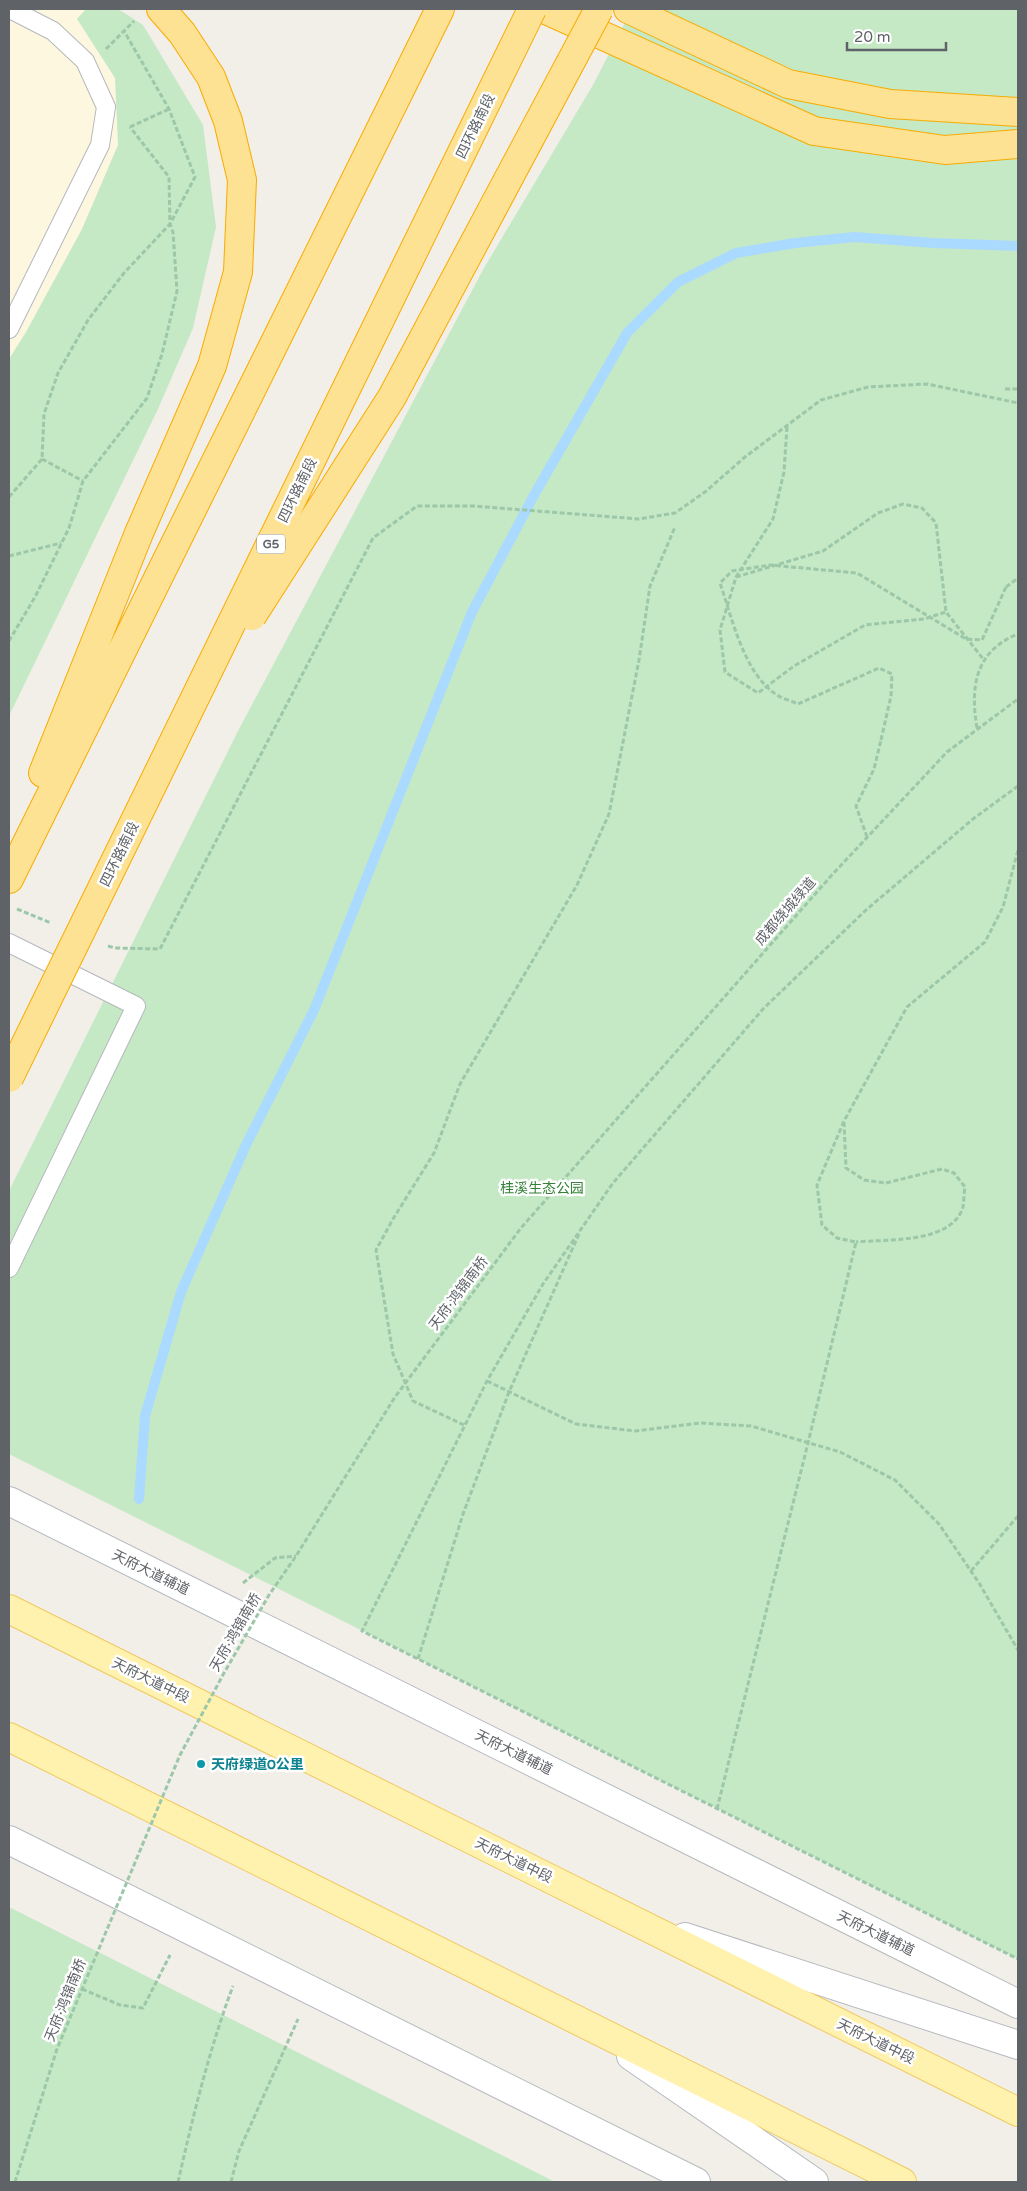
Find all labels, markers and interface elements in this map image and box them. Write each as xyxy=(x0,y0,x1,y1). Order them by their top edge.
scale bar xyxy=(847,20,946,52)
text: 20 m xyxy=(854,28,891,46)
street label: 四环路南段 xyxy=(452,91,498,161)
street label: 四环路南段 xyxy=(274,455,320,525)
road number: G5 xyxy=(257,534,285,554)
street label: 四环路南段 xyxy=(96,819,142,889)
street label: 成都绕城绿道 xyxy=(751,874,819,949)
park label: 桂溪生态公园 xyxy=(500,1180,584,1197)
street label: 天府·鸿锦南桥 xyxy=(425,1253,492,1333)
street label: 天府大道辅道 xyxy=(109,1546,192,1599)
street label: 天府·鸿锦南桥 xyxy=(206,1590,265,1674)
street label: 天府大道中段 xyxy=(109,1654,192,1707)
street label: 天府大道辅道 xyxy=(472,1726,555,1779)
place label: 天府绿道0公里 xyxy=(211,1756,304,1773)
marker: 天府绿道0公里 xyxy=(195,1758,207,1770)
street label: 天府大道中段 xyxy=(472,1834,555,1887)
street label: 天府大道辅道 xyxy=(834,1907,917,1960)
street label: 天府·鸿锦南桥 xyxy=(41,1956,90,2044)
street label: 天府大道中段 xyxy=(834,2015,917,2068)

